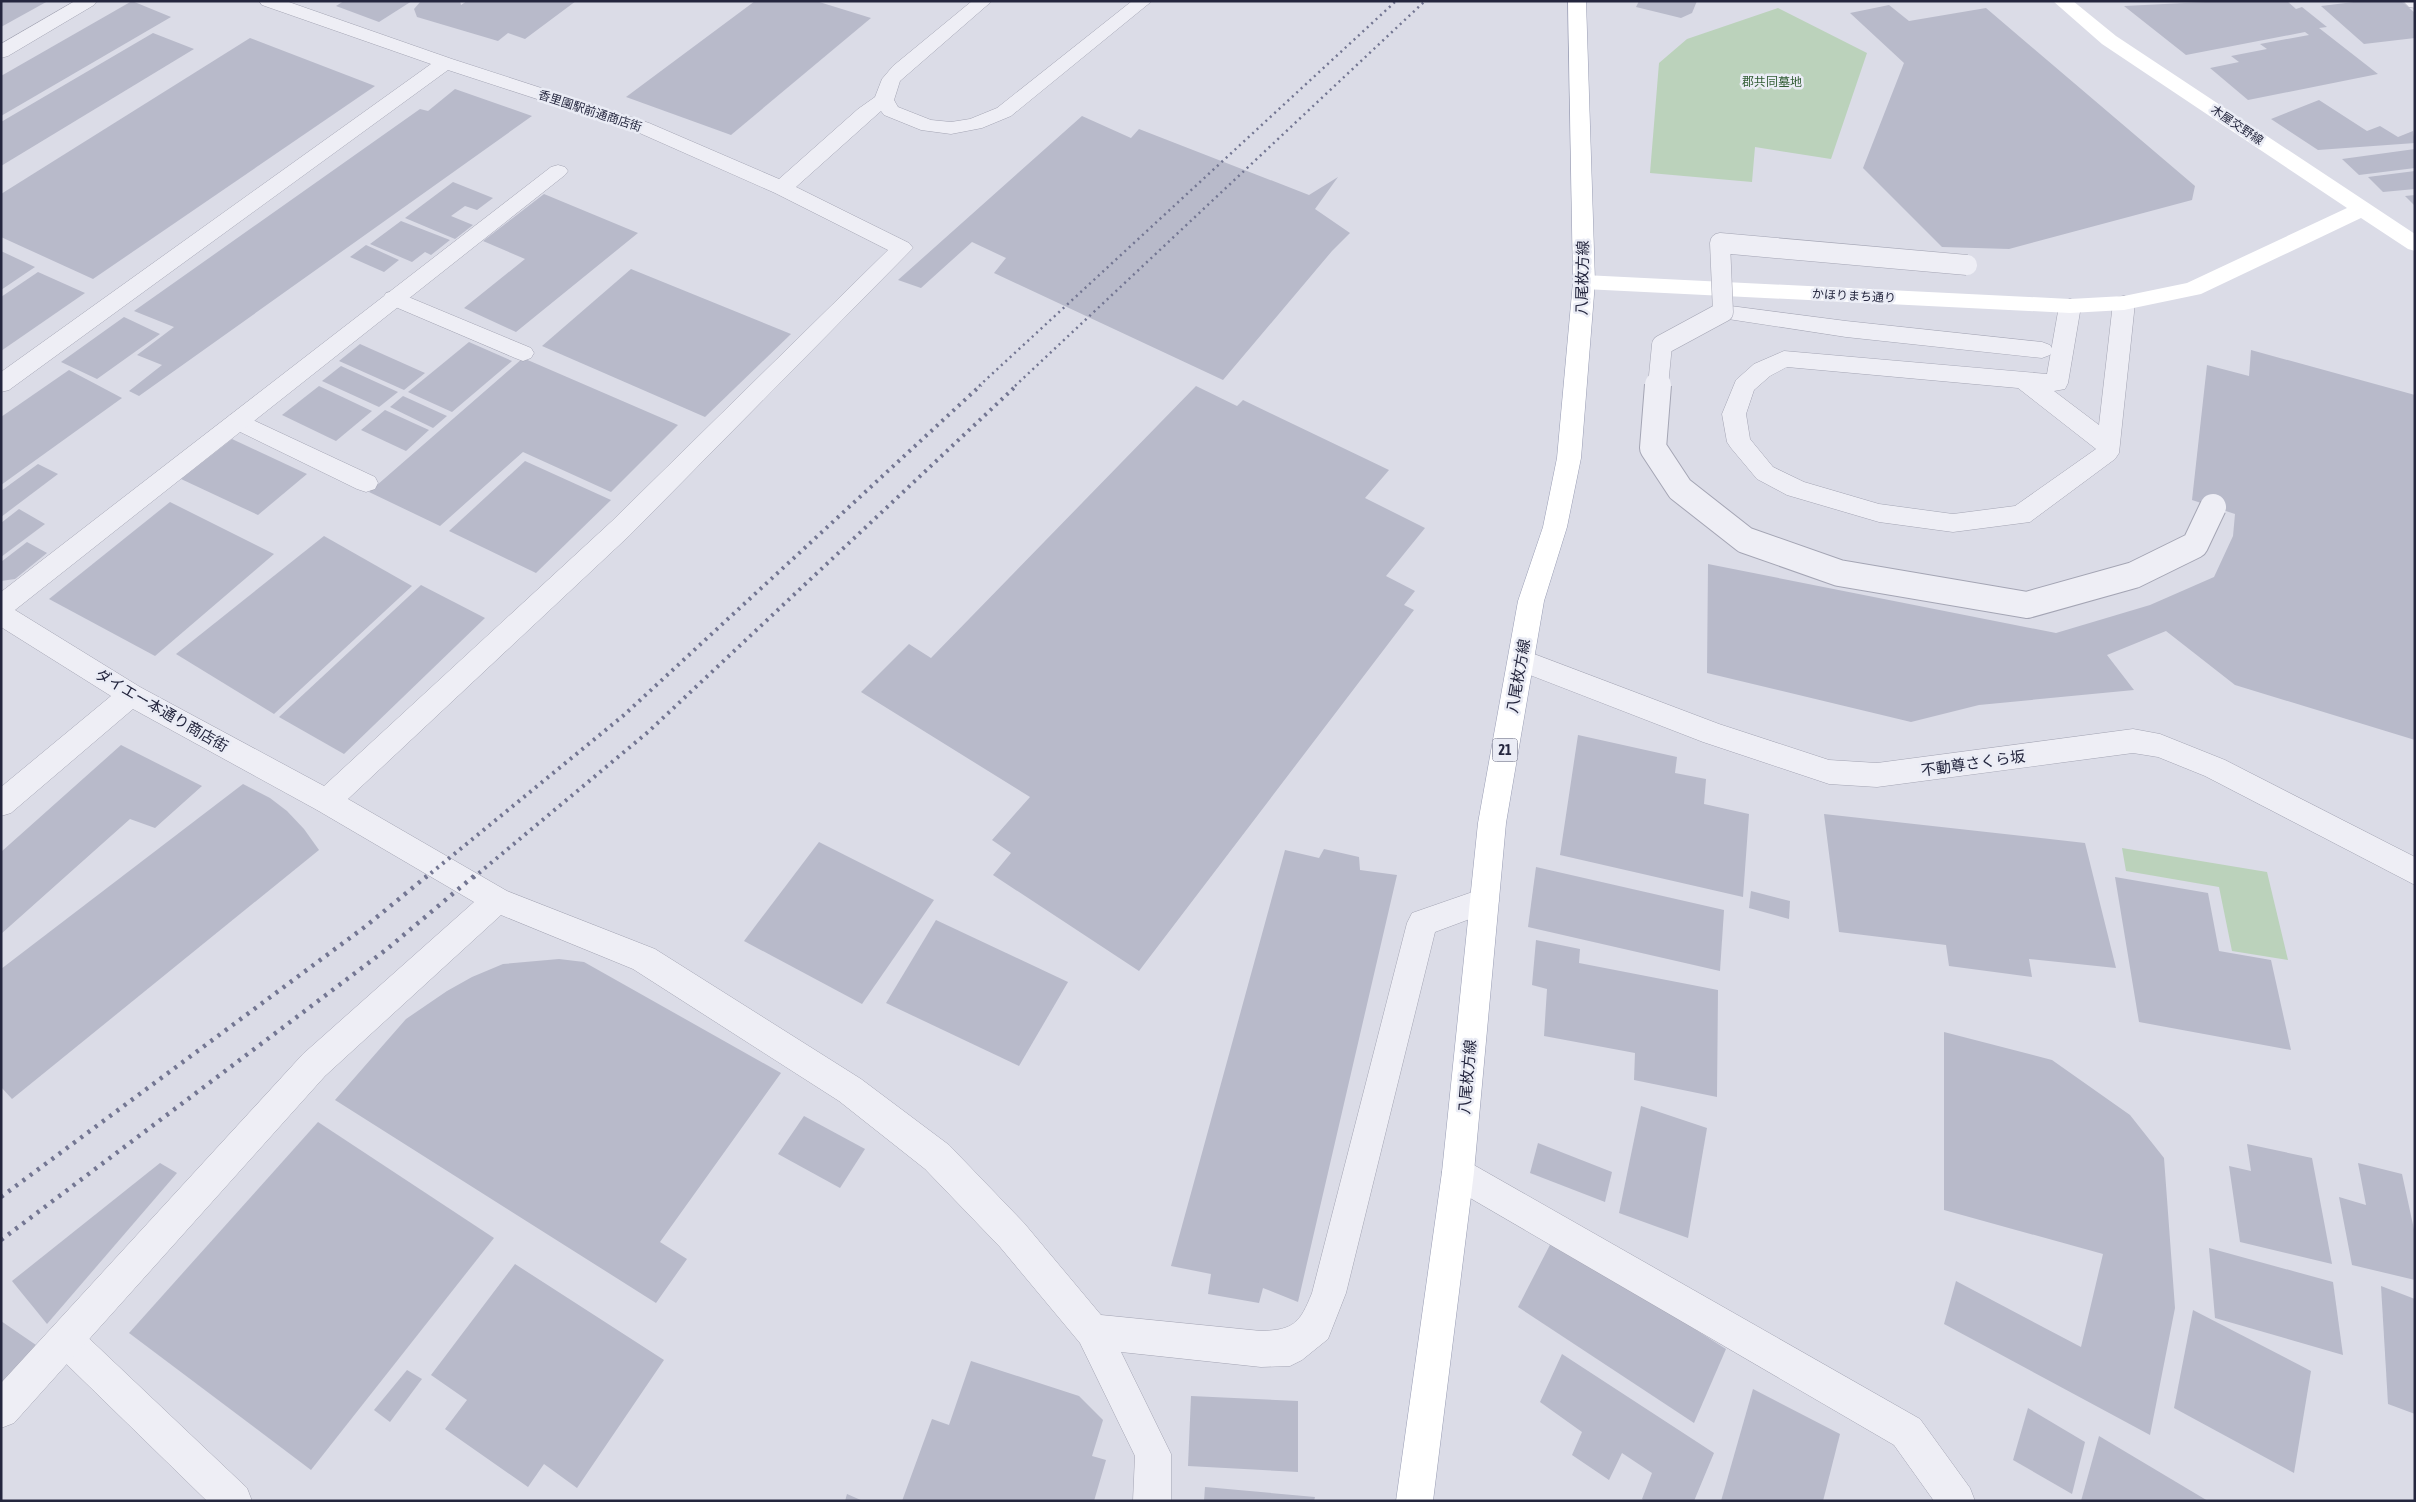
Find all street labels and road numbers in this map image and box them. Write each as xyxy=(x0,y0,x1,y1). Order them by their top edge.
street label: 香里園駅前通商店街 xyxy=(536,88,644,134)
street label: 木屋交野線 xyxy=(2208,102,2266,148)
street label: 八尾枚方線 xyxy=(1573,240,1591,316)
street label: かほりまち通り xyxy=(1812,287,1896,305)
street label: 八尾枚方線 xyxy=(1503,638,1533,714)
street label: ダイエー本通り商店街 xyxy=(93,665,231,755)
road number: 21 xyxy=(1492,738,1518,762)
street label: 不動尊さくら坂 xyxy=(1920,747,2026,779)
street label: 八尾枚方線 xyxy=(1455,1039,1479,1115)

